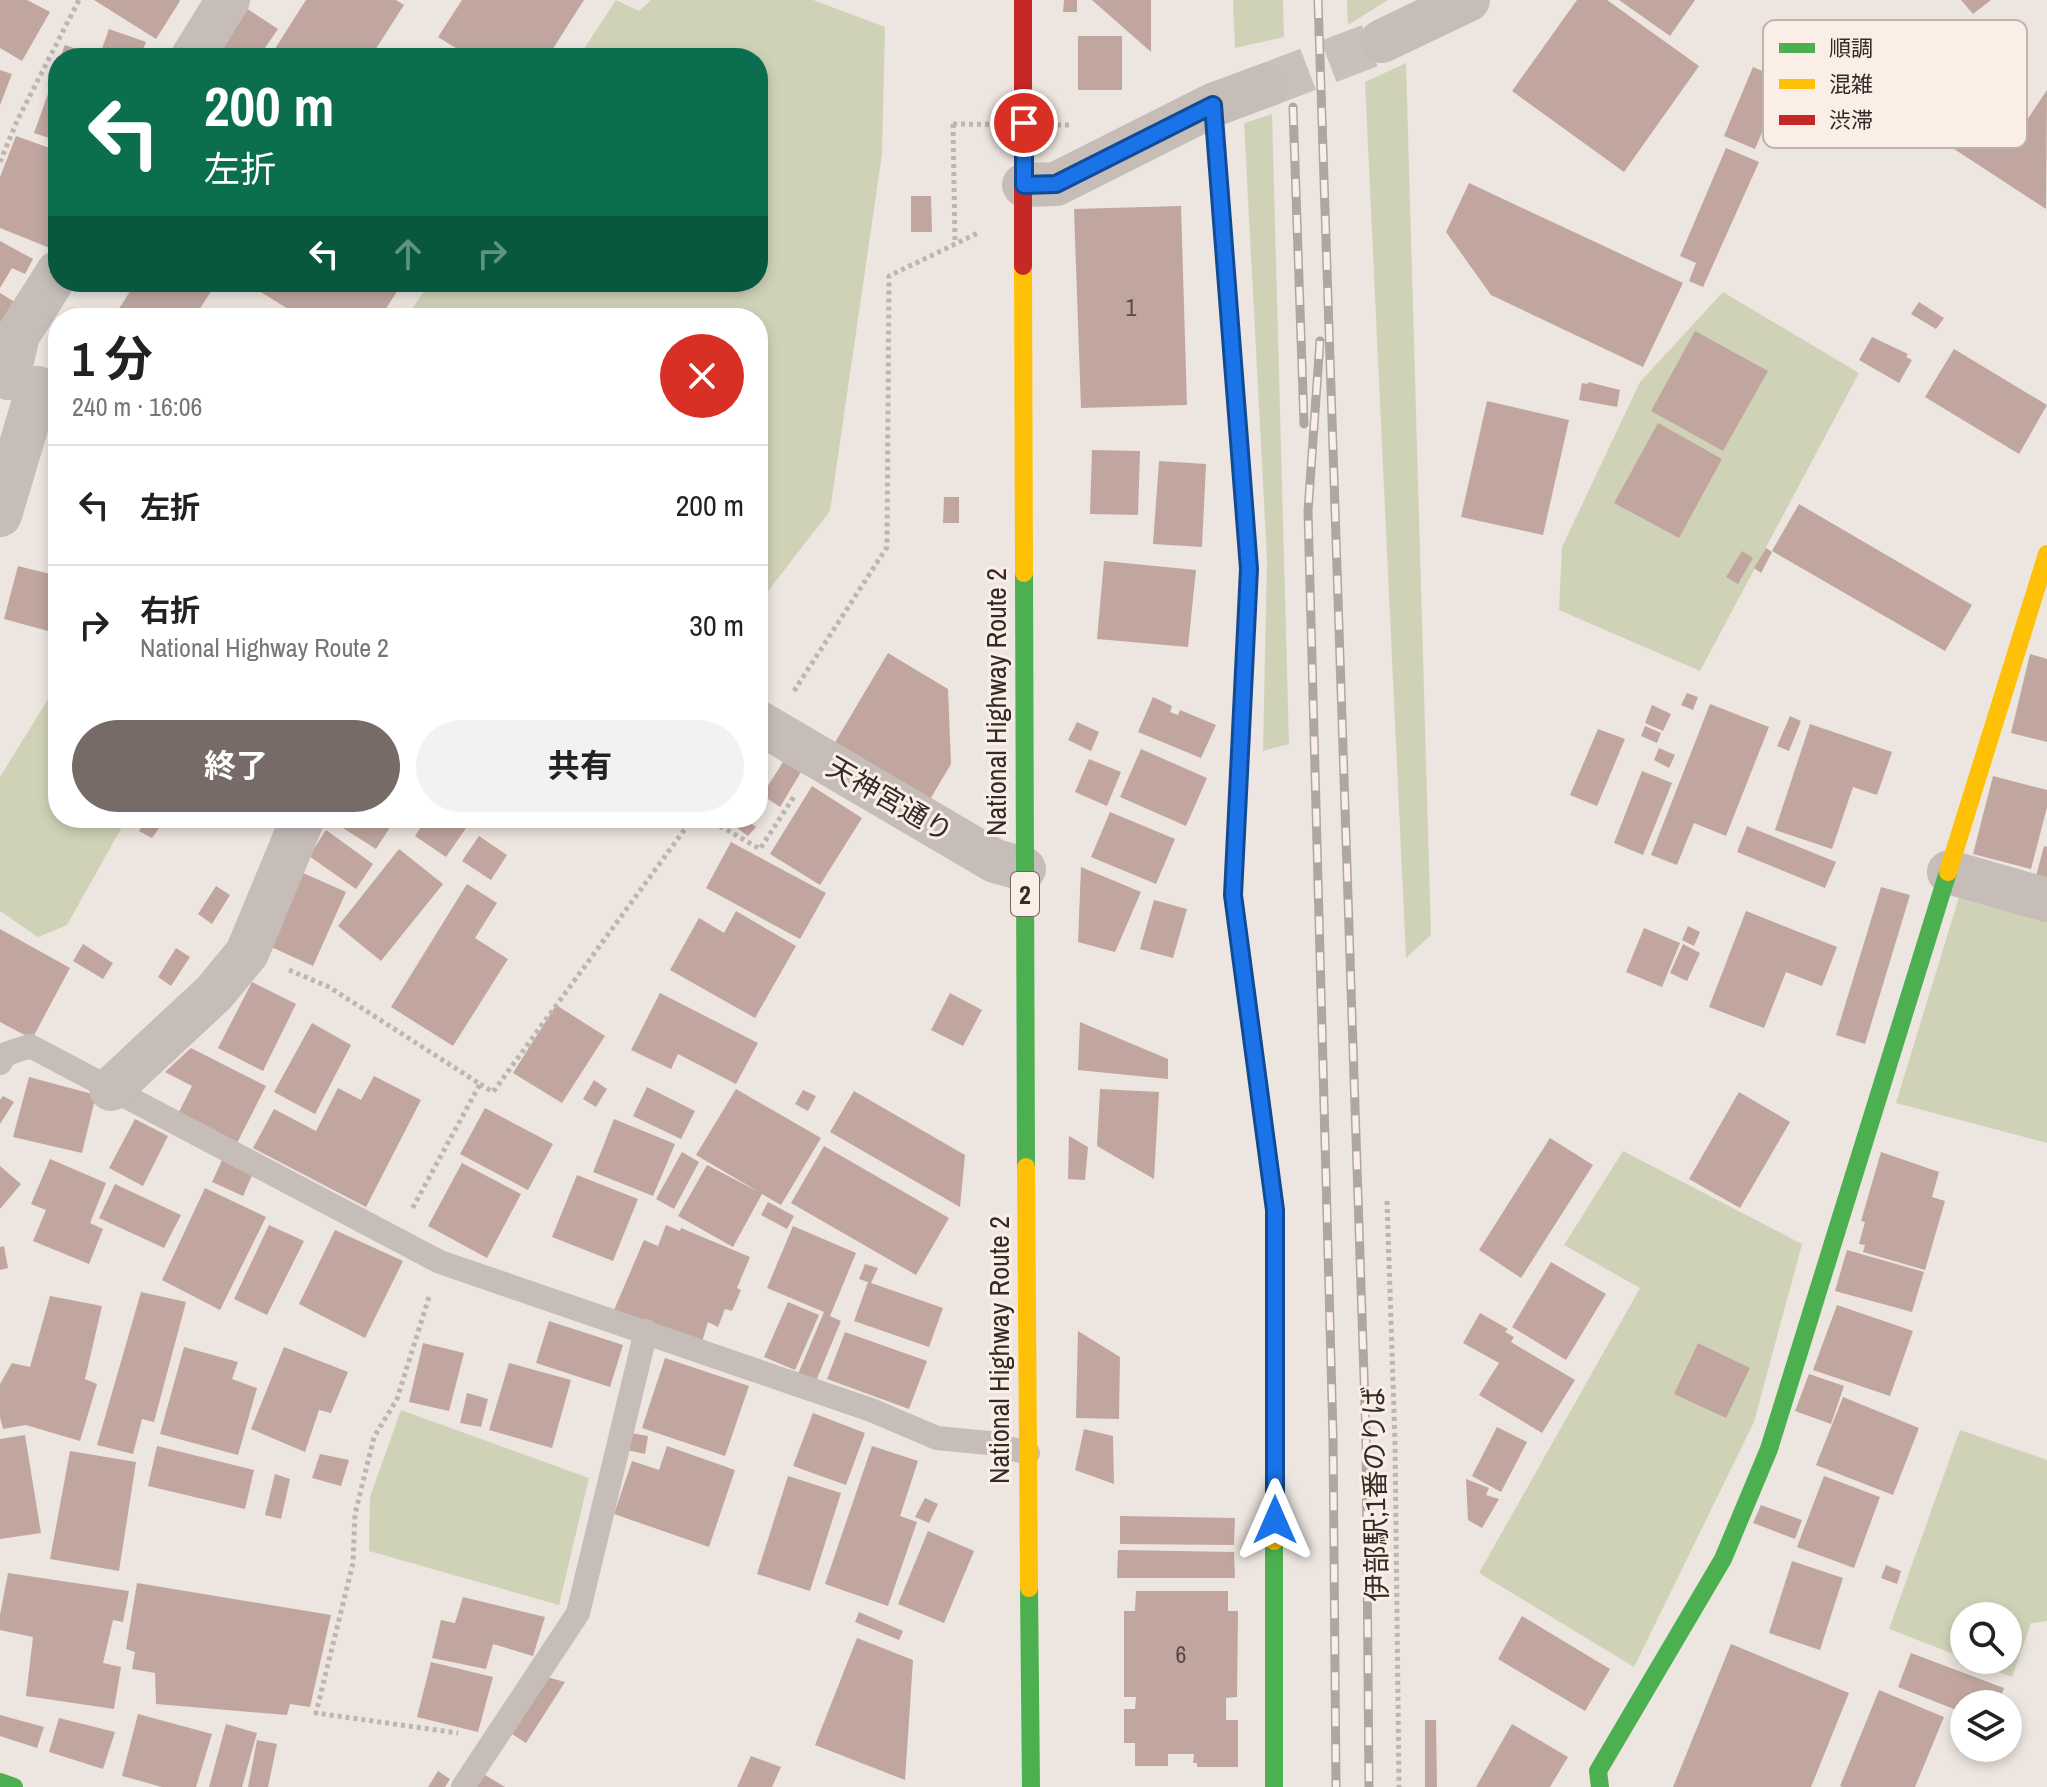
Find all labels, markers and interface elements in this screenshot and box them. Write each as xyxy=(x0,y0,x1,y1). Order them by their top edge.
legend xyxy=(1763,20,2027,148)
text: 順調 xyxy=(1829,33,1873,63)
text: 200 m xyxy=(204,68,334,143)
text: 混雑 xyxy=(1829,69,1873,99)
icon: left xyxy=(72,80,176,184)
pin xyxy=(990,89,1058,157)
icon: arrive xyxy=(1002,101,1046,145)
text: 渋滞 xyxy=(1829,105,1873,135)
text: 左折 xyxy=(204,145,276,193)
icon: left xyxy=(302,232,346,276)
icon: ahead xyxy=(386,232,430,276)
icon: right xyxy=(470,232,514,276)
house number: 1 xyxy=(1126,291,1137,323)
text: 1 分 xyxy=(72,326,153,391)
button: close xyxy=(660,334,744,418)
text: 240 m · 16:06 xyxy=(72,389,202,424)
icon: left xyxy=(72,483,116,527)
text: 200 m xyxy=(676,485,744,525)
text: 左折 xyxy=(140,487,200,527)
street label: National Highway Route 2 xyxy=(977,568,1015,836)
text: 右折 xyxy=(140,590,200,630)
icon: right xyxy=(72,603,116,647)
text: 30 m xyxy=(689,605,744,645)
text: National Highway Route 2 xyxy=(140,630,389,665)
button: 終了 xyxy=(72,720,400,812)
button: 共有 xyxy=(416,720,744,812)
street label: 天神宮通り xyxy=(820,748,960,850)
road number: 2 xyxy=(1011,872,1039,916)
street label: National Highway Route 2 xyxy=(980,1216,1018,1484)
street label: 伊部駅;1番のりば xyxy=(1354,1386,1396,1602)
position arrow xyxy=(1233,1478,1317,1562)
map controls xyxy=(1950,1602,2022,1762)
button: search xyxy=(1950,1602,2022,1674)
house number: 6 xyxy=(1176,1638,1186,1670)
button: layers xyxy=(1950,1690,2022,1762)

